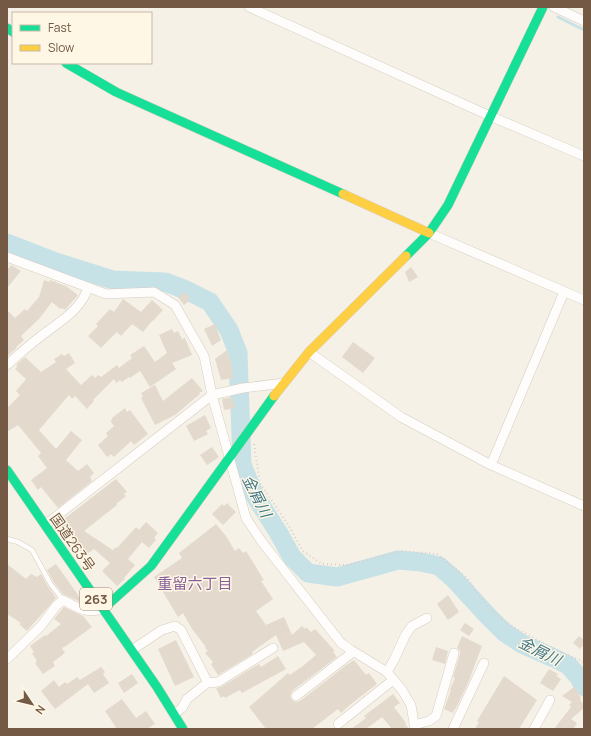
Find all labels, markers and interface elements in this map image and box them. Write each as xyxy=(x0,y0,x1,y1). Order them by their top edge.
legend xyxy=(12,12,152,64)
text: Fast xyxy=(48,19,72,36)
text: Slow xyxy=(48,39,74,56)
water label: 金屑川 xyxy=(237,471,277,523)
street label: 国道263号 xyxy=(46,509,100,575)
district label: 重留六丁目 xyxy=(157,573,233,594)
road number: 263 xyxy=(80,588,112,610)
water label: 金屑川 xyxy=(515,632,567,671)
north arrow xyxy=(12,684,52,724)
text: N xyxy=(32,702,49,718)

